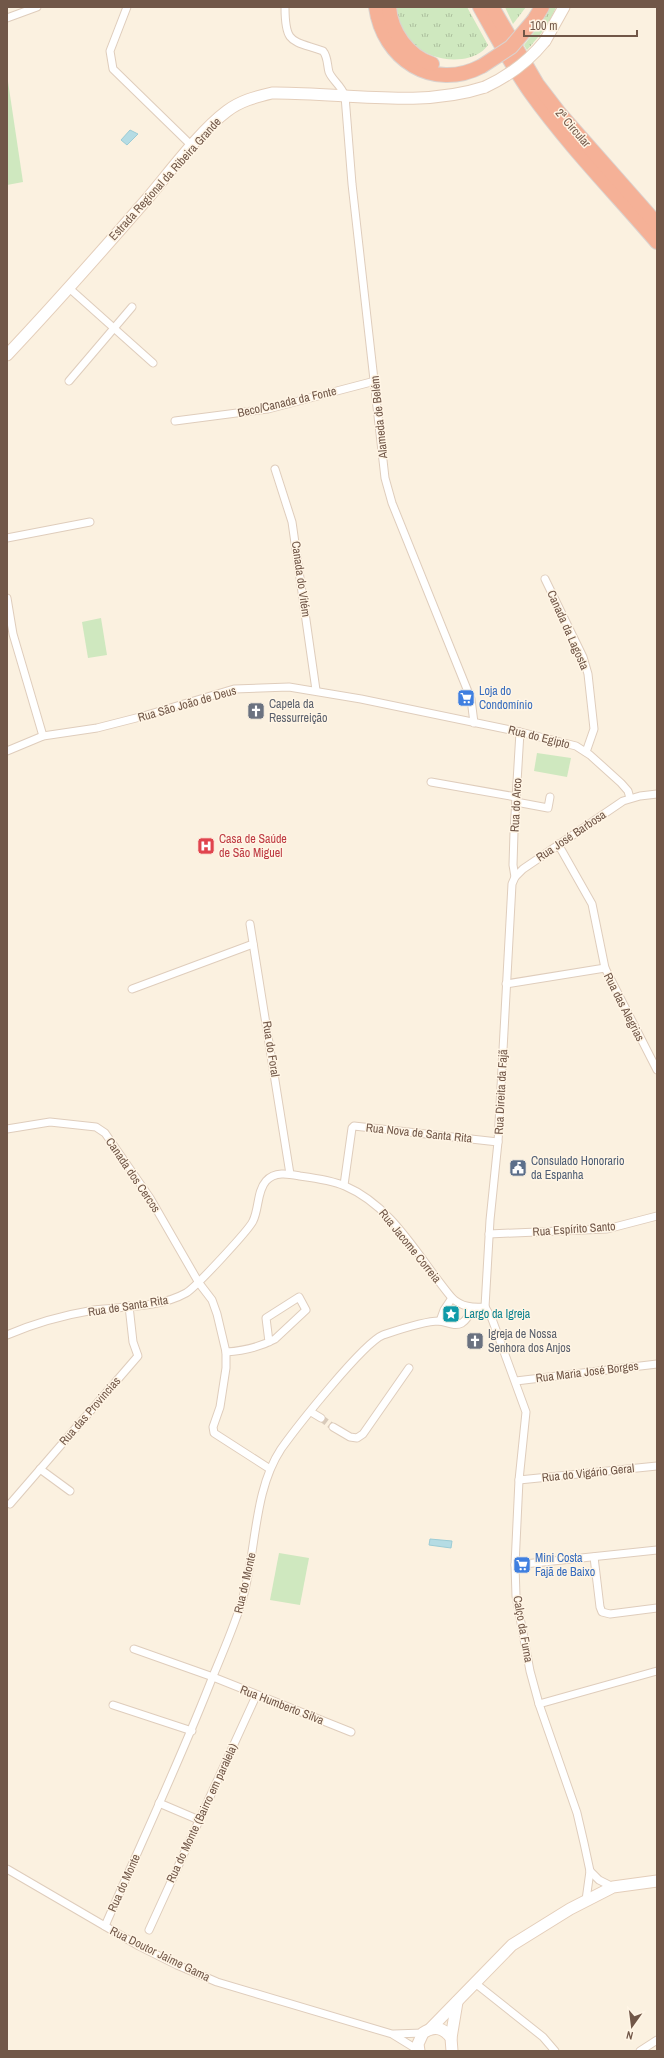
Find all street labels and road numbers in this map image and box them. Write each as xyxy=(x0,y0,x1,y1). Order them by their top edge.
street label: 2ª Circular xyxy=(552,105,595,151)
street label: Estrada Regional da Ribeira Grande xyxy=(105,114,225,244)
street label: Alameda de Belém xyxy=(367,375,391,460)
street label: Beco/Canada da Fonte xyxy=(236,383,338,421)
street label: Canada do Vitém xyxy=(288,540,314,618)
street label: Canada da Lagosta xyxy=(543,588,593,673)
street label: Rua São João de Deus xyxy=(136,682,238,726)
street label: Rua do Egipto xyxy=(507,722,571,752)
street label: Rua do Arco xyxy=(507,778,525,832)
street label: Rua José Barbosa xyxy=(533,806,609,865)
street label: Rua das Alegrias xyxy=(600,970,648,1044)
street label: Rua do Foral xyxy=(259,1020,283,1078)
street label: Rua Direita da Fajã xyxy=(491,1048,511,1135)
street label: Rua Nova de Santa Rita xyxy=(365,1119,473,1147)
street label: Canada dos Cercos xyxy=(102,1134,164,1216)
street label: Rua Jacome Correia xyxy=(375,1206,445,1287)
street label: Rua Espírito Santo xyxy=(532,1218,616,1240)
street label: Rua de Santa Rita xyxy=(87,1292,170,1320)
street label: Rua Maria José Borges xyxy=(535,1358,639,1386)
street label: Rua das Provincias xyxy=(56,1373,124,1449)
street label: Rua do Vigário Geral xyxy=(541,1460,635,1486)
street label: Rua do Monte xyxy=(230,1551,260,1615)
street label: Calço da Furna xyxy=(509,1594,537,1664)
street label: Rua Humberto Silva xyxy=(238,1682,327,1729)
street label: Rua do Monte (Bairro em paralela) xyxy=(163,1741,241,1885)
street label: Rua do Monte xyxy=(104,1852,144,1914)
street label: Rua Doutor Jaime Gama xyxy=(107,1923,213,1985)

